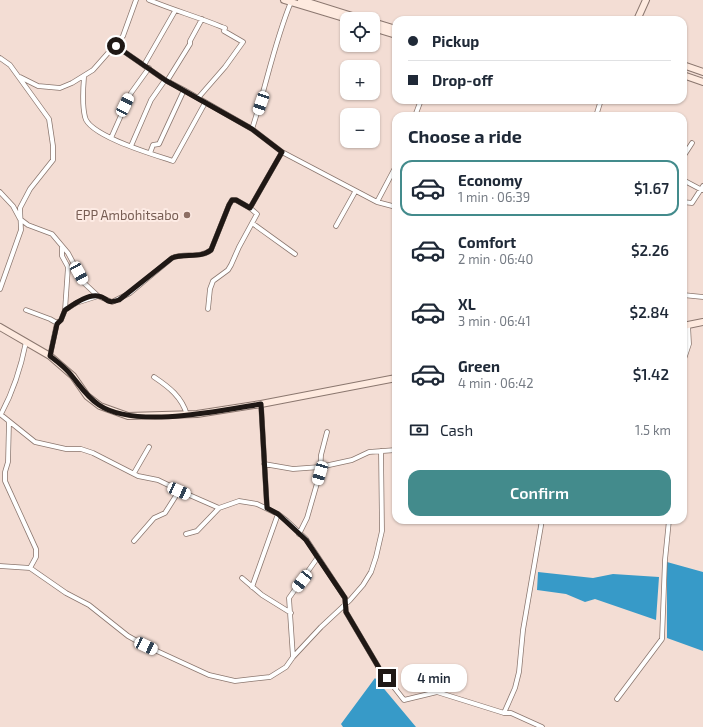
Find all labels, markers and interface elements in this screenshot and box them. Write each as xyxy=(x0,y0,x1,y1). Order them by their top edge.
map controls xyxy=(340,12,380,148)
button: locate xyxy=(340,12,380,52)
text: Pickup xyxy=(432,32,479,50)
route start xyxy=(107,37,125,55)
button: + xyxy=(340,60,380,100)
text: Drop-off xyxy=(432,71,493,89)
car xyxy=(251,90,271,116)
car xyxy=(114,92,136,118)
button: − xyxy=(340,108,380,148)
text: Choose a ride xyxy=(408,125,522,147)
icon: car xyxy=(410,170,446,206)
text: Economy xyxy=(458,171,523,189)
text: $1.67 xyxy=(634,179,669,197)
text: 1 min · 06:39 xyxy=(458,189,530,205)
place label: EPP Ambohitsabo xyxy=(75,207,179,223)
marker: EPP Ambohitsabo xyxy=(182,210,192,220)
icon: car xyxy=(410,232,446,268)
text: Comfort xyxy=(458,233,516,251)
text: $2.26 xyxy=(631,241,669,259)
text: 2 min · 06:40 xyxy=(458,251,533,267)
car xyxy=(68,260,90,286)
icon: car xyxy=(410,294,446,330)
text: XL xyxy=(458,295,476,313)
text: $2.84 xyxy=(630,303,669,321)
text: 3 min · 06:41 xyxy=(458,313,531,329)
icon: car xyxy=(410,356,446,392)
text: Green xyxy=(458,357,500,375)
text: $1.42 xyxy=(633,365,669,383)
text: 4 min · 06:42 xyxy=(458,375,534,391)
icon: cash xyxy=(408,419,430,441)
text: Cash xyxy=(440,421,473,439)
text: 1.5 km xyxy=(635,422,671,438)
car xyxy=(311,460,329,486)
button: Confirm xyxy=(408,470,671,516)
car xyxy=(166,481,192,501)
car xyxy=(290,568,314,594)
car xyxy=(133,635,159,657)
callout: 4 min xyxy=(401,664,467,692)
route end xyxy=(378,669,396,687)
text: 4 min xyxy=(417,670,451,686)

